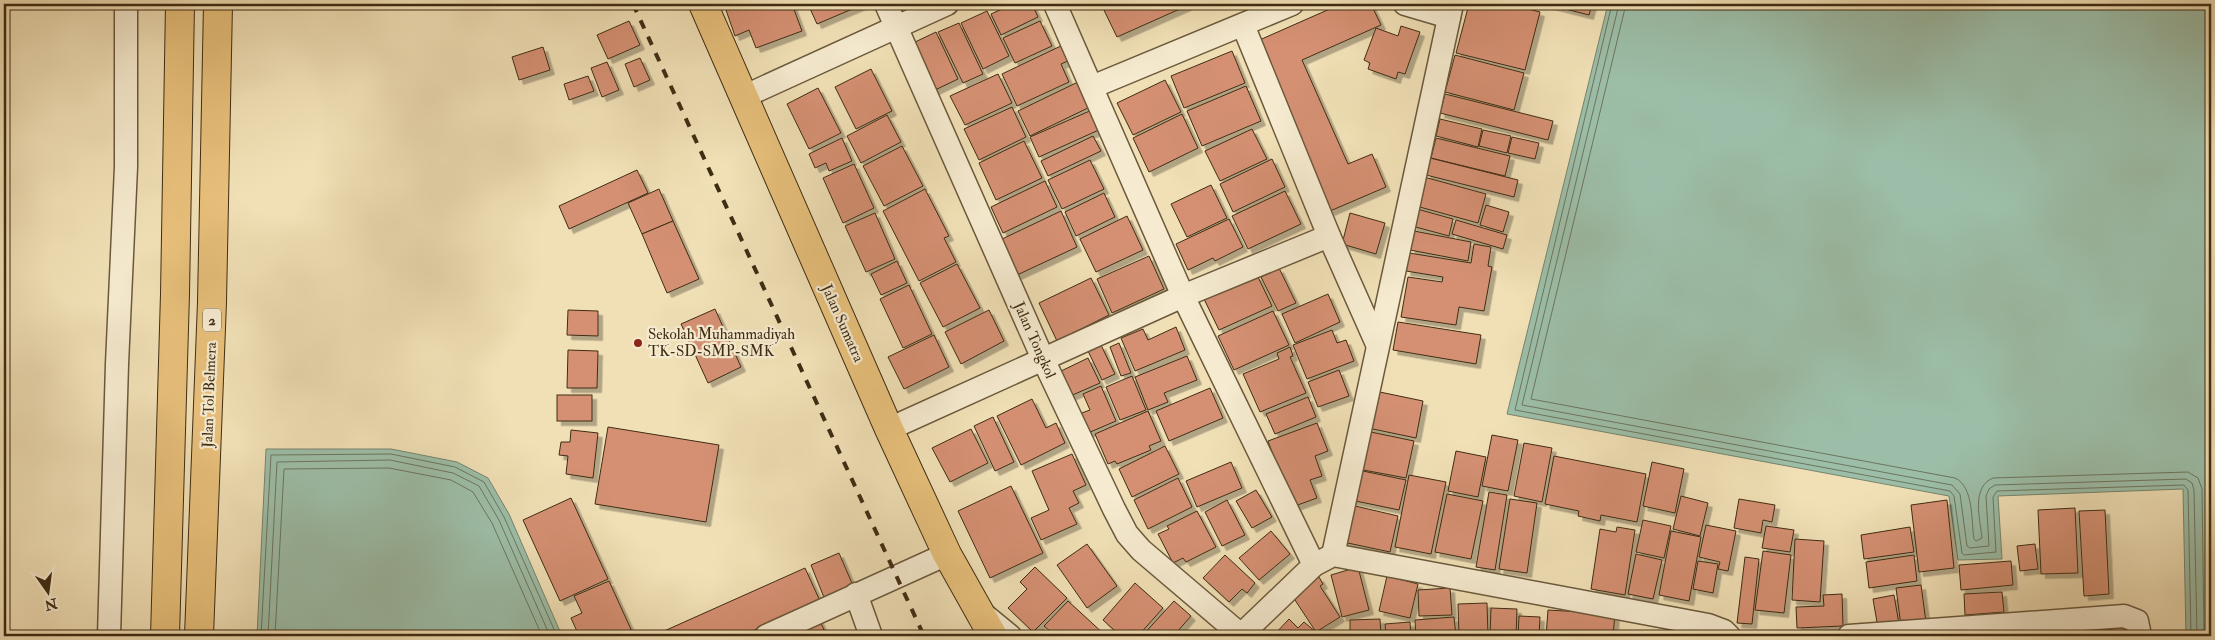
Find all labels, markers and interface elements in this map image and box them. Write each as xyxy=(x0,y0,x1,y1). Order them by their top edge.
street label: Jalan Sumatra xyxy=(816,280,868,366)
street label: Jalan Tongkol xyxy=(1008,298,1060,382)
road number: 2 xyxy=(203,308,221,332)
place label: Sekolah Muhammadiyah TK-SD-SMP-SMK xyxy=(648,325,795,361)
marker: Sekolah Muhammadiyah TK-SD-SMP-SMK xyxy=(632,337,644,349)
street label: Jalan Tol Belmera xyxy=(198,341,222,449)
north arrow xyxy=(22,568,72,618)
text: N xyxy=(42,594,60,614)

